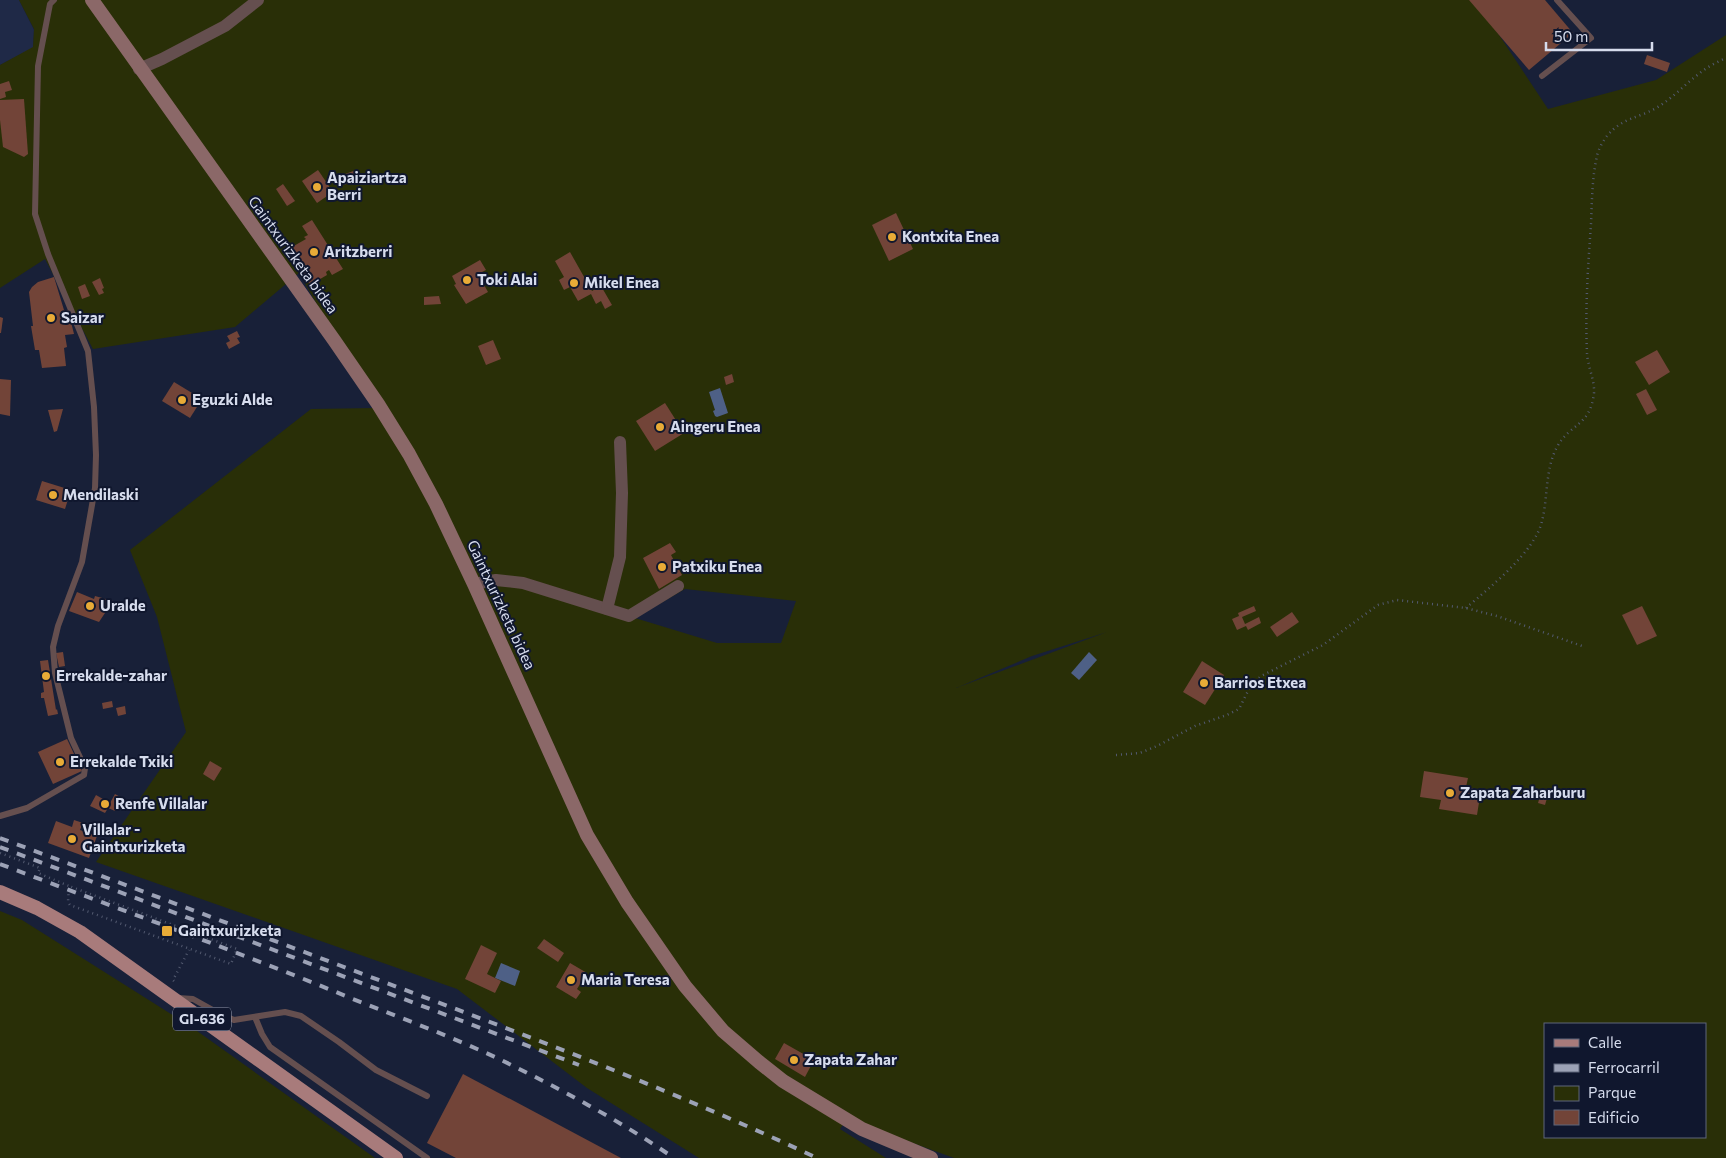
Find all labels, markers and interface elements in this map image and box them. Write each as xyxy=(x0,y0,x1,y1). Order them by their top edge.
scale bar xyxy=(1546,20,1652,52)
text: 50 m xyxy=(1554,27,1588,45)
place label: Apaiziartza Berri xyxy=(327,168,407,203)
marker: Apaiziartza Berri xyxy=(311,181,323,193)
street label: Gaintxurizketa bidea xyxy=(245,192,342,317)
place label: Kontxita Enea xyxy=(902,227,999,245)
marker: Kontxita Enea xyxy=(886,231,898,243)
place label: Aritzberri xyxy=(324,242,393,260)
marker: Aritzberri xyxy=(308,246,320,258)
place label: Toki Alai xyxy=(477,270,537,288)
place label: Mikel Enea xyxy=(584,273,659,291)
marker: Toki Alai xyxy=(461,274,473,286)
marker: Mikel Enea xyxy=(568,277,580,289)
place label: Saizar xyxy=(61,308,104,326)
marker: Saizar xyxy=(45,312,57,324)
place label: Eguzki Alde xyxy=(192,390,273,408)
marker: Eguzki Alde xyxy=(176,394,188,406)
place label: Aingeru Enea xyxy=(670,417,761,435)
marker: Aingeru Enea xyxy=(654,421,666,433)
place label: Mendilaski xyxy=(63,485,139,503)
marker: Mendilaski xyxy=(47,489,59,501)
street label: Gaintxurizketa bidea xyxy=(464,537,540,672)
place label: Patxiku Enea xyxy=(672,557,762,575)
marker: Patxiku Enea xyxy=(656,561,668,573)
place label: Uralde xyxy=(100,596,146,614)
marker: Uralde xyxy=(84,600,96,612)
place label: Errekalde-zahar xyxy=(56,666,167,684)
marker: Errekalde-zahar xyxy=(40,670,52,682)
place label: Barrios Etxea xyxy=(1214,673,1306,691)
marker: Barrios Etxea xyxy=(1198,677,1210,689)
place label: Errekalde Txiki xyxy=(70,752,173,770)
marker: Errekalde Txiki xyxy=(54,756,66,768)
place label: Zapata Zaharburu xyxy=(1460,783,1585,801)
marker: Zapata Zaharburu xyxy=(1444,787,1456,799)
place label: Renfe Villalar xyxy=(115,794,207,812)
marker: Renfe Villalar xyxy=(99,798,111,810)
place label: Villalar - Gaintxurizketa xyxy=(82,820,186,855)
marker: Villalar - Gaintxurizketa xyxy=(66,833,78,845)
place label: Gaintxurizketa xyxy=(178,921,282,939)
marker: Gaintxurizketa xyxy=(160,924,174,938)
place label: Maria Teresa xyxy=(581,970,670,988)
marker: Maria Teresa xyxy=(565,974,577,986)
road number: GI-636 xyxy=(173,1008,231,1030)
legend xyxy=(1544,1023,1706,1138)
text: Calle xyxy=(1588,1033,1622,1051)
place label: Zapata Zahar xyxy=(804,1050,897,1068)
marker: Zapata Zahar xyxy=(788,1054,800,1066)
text: Ferrocarril xyxy=(1588,1058,1660,1076)
text: Parque xyxy=(1588,1083,1636,1101)
text: Edificio xyxy=(1588,1108,1639,1126)

